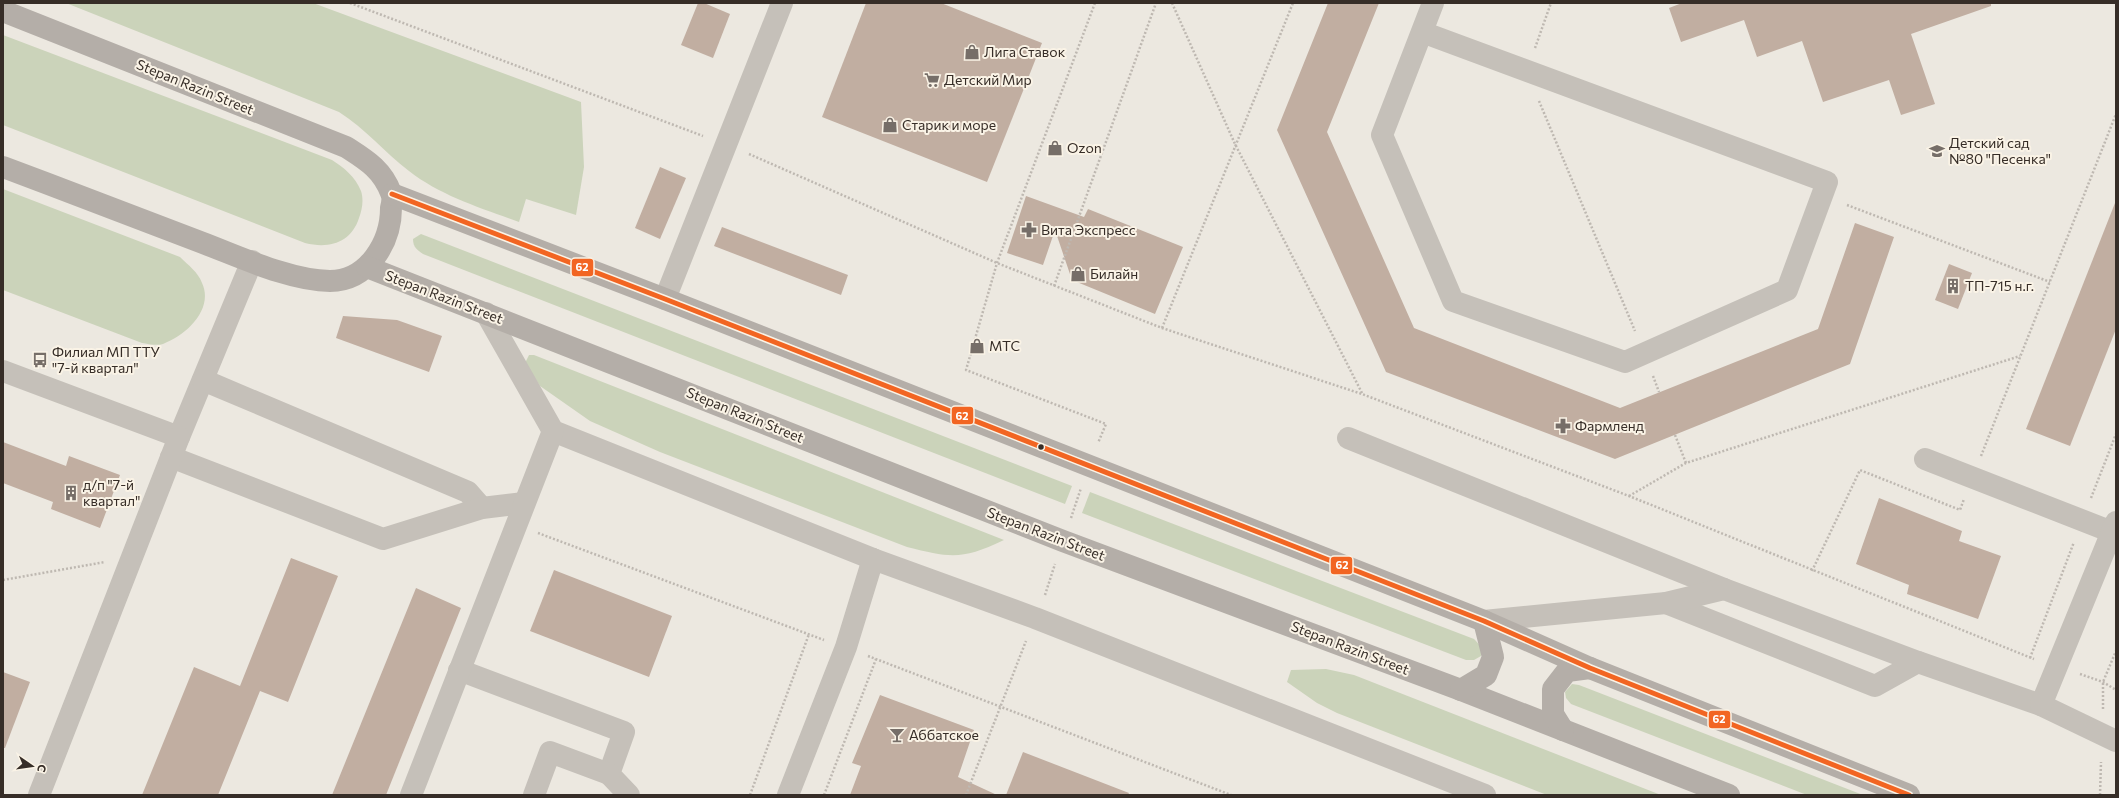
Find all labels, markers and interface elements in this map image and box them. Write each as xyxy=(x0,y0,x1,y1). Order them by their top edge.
shop icon: Лига Ставок xyxy=(963,43,981,61)
place label: Лига Ставок xyxy=(984,43,1066,60)
street label: Stepan Razin Street xyxy=(134,55,257,118)
supermarket icon: Детский Мир xyxy=(923,71,941,89)
place label: Детский Мир xyxy=(944,71,1032,88)
shop icon: Старик и море xyxy=(881,116,899,134)
place label: Старик и море xyxy=(902,116,996,133)
place label: Детский сад №80 "Песенка" xyxy=(1949,134,2051,167)
shop icon: Ozon xyxy=(1046,139,1064,157)
place label: Ozon xyxy=(1067,139,1102,156)
school or university icon: Детский сад №80 "Песенка" xyxy=(1928,142,1946,160)
pharmacy icon: Вита Экспресс xyxy=(1020,221,1038,239)
place label: Вита Экспресс xyxy=(1041,221,1136,238)
line badge: 62 xyxy=(571,258,594,277)
text: 62 xyxy=(576,260,588,273)
shop icon: Билайн xyxy=(1069,265,1087,283)
place label: Билайн xyxy=(1090,265,1138,282)
street label: Stepan Razin Street xyxy=(383,266,506,327)
building icon: ТП-715 н.г. xyxy=(1944,277,1962,295)
place label: ТП-715 н.г. xyxy=(1965,277,2034,294)
shop icon: МТС xyxy=(968,337,986,355)
place label: МТС xyxy=(989,337,1020,354)
place label: Филиал МП ТТУ "7-й квартал" xyxy=(52,343,161,376)
bus stop icon: Филиал МП ТТУ "7-й квартал" xyxy=(31,351,49,369)
street label: Stepan Razin Street xyxy=(684,383,807,446)
line badge: 62 xyxy=(951,406,974,425)
text: 62 xyxy=(956,409,968,422)
pharmacy icon: Фармленд xyxy=(1554,417,1572,435)
place label: Фармленд xyxy=(1575,417,1644,434)
unlabelled marker xyxy=(1036,442,1046,452)
place label: д/п "7-й квартал" xyxy=(83,476,140,509)
building icon: д/п "7-й квартал" xyxy=(62,484,80,502)
street label: Stepan Razin Street xyxy=(985,503,1108,564)
line badge: 62 xyxy=(1330,556,1353,575)
text: 62 xyxy=(1336,558,1348,571)
street label: Stepan Razin Street xyxy=(1289,617,1412,678)
line badge: 62 xyxy=(1708,710,1731,729)
text: 62 xyxy=(1713,712,1725,725)
bar icon: Аббатское xyxy=(888,726,906,744)
place label: Аббатское xyxy=(909,726,979,743)
north arrow xyxy=(12,746,52,786)
text: С xyxy=(35,763,49,774)

